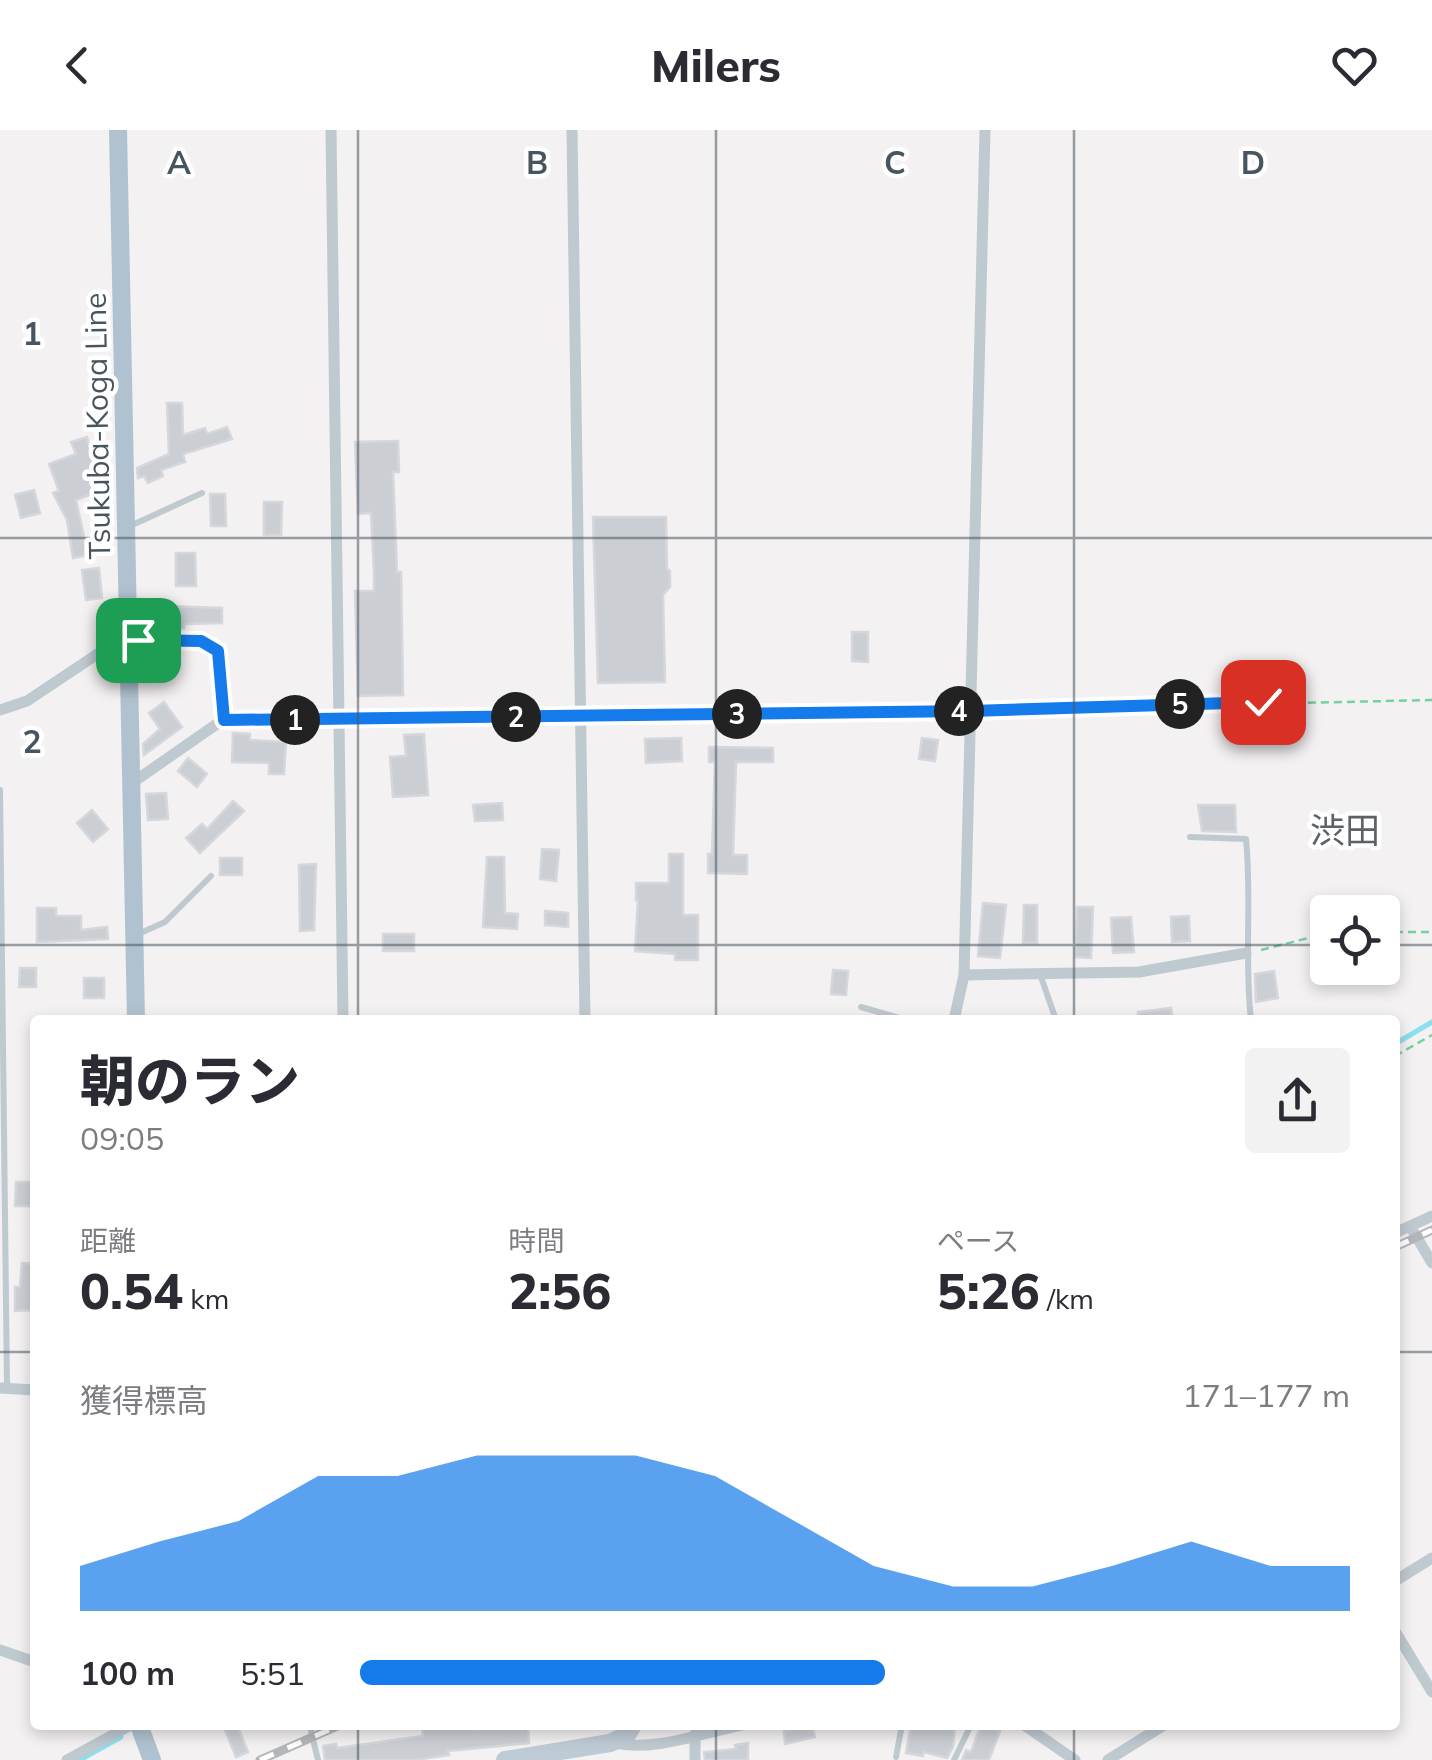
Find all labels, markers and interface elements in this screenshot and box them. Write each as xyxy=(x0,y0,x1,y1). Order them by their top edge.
text: Milers xyxy=(651,37,781,93)
icon: back xyxy=(50,38,105,93)
icon: heart xyxy=(1327,38,1382,93)
text: A xyxy=(167,142,191,182)
text: B xyxy=(526,142,548,182)
text: C xyxy=(884,142,906,182)
text: D xyxy=(1241,142,1265,182)
street label: Tsukuba-Koga Line xyxy=(76,292,118,560)
text: 1 xyxy=(22,313,42,353)
pin xyxy=(96,598,181,683)
icon: arrive xyxy=(111,613,166,668)
pin xyxy=(1221,660,1306,745)
icon: check xyxy=(1236,675,1291,730)
pin: 5 xyxy=(1155,679,1205,729)
pin: 4 xyxy=(934,686,984,736)
text: 5 xyxy=(1172,686,1188,721)
pin: 3 xyxy=(712,689,762,739)
pin: 2 xyxy=(491,692,541,742)
text: 4 xyxy=(951,693,967,728)
pin: 1 xyxy=(270,695,320,745)
text: 3 xyxy=(729,696,745,731)
text: 2 xyxy=(508,699,524,734)
text: 1 xyxy=(287,702,303,737)
text: 2 xyxy=(22,721,42,761)
district label: 渋田 xyxy=(1310,808,1380,852)
map controls xyxy=(1310,895,1400,985)
button: locate xyxy=(1310,895,1400,985)
text: 朝のラン xyxy=(80,1046,300,1115)
button: share xyxy=(1245,1048,1350,1153)
text: 09:05 xyxy=(80,1118,164,1158)
text: 距離 xyxy=(80,1223,136,1258)
text: 時間 xyxy=(508,1223,564,1258)
text: ペース xyxy=(937,1223,1019,1258)
text: 0.54 xyxy=(80,1259,183,1322)
text: 2:56 xyxy=(508,1259,611,1322)
text: 5:26 xyxy=(937,1259,1040,1322)
text: km xyxy=(183,1281,229,1316)
text: /km xyxy=(1040,1281,1094,1316)
text: 171–177 m xyxy=(1182,1375,1350,1415)
text: 獲得標高 xyxy=(80,1380,208,1420)
text: 100 m xyxy=(80,1653,175,1693)
text: 5:51 xyxy=(240,1653,305,1693)

